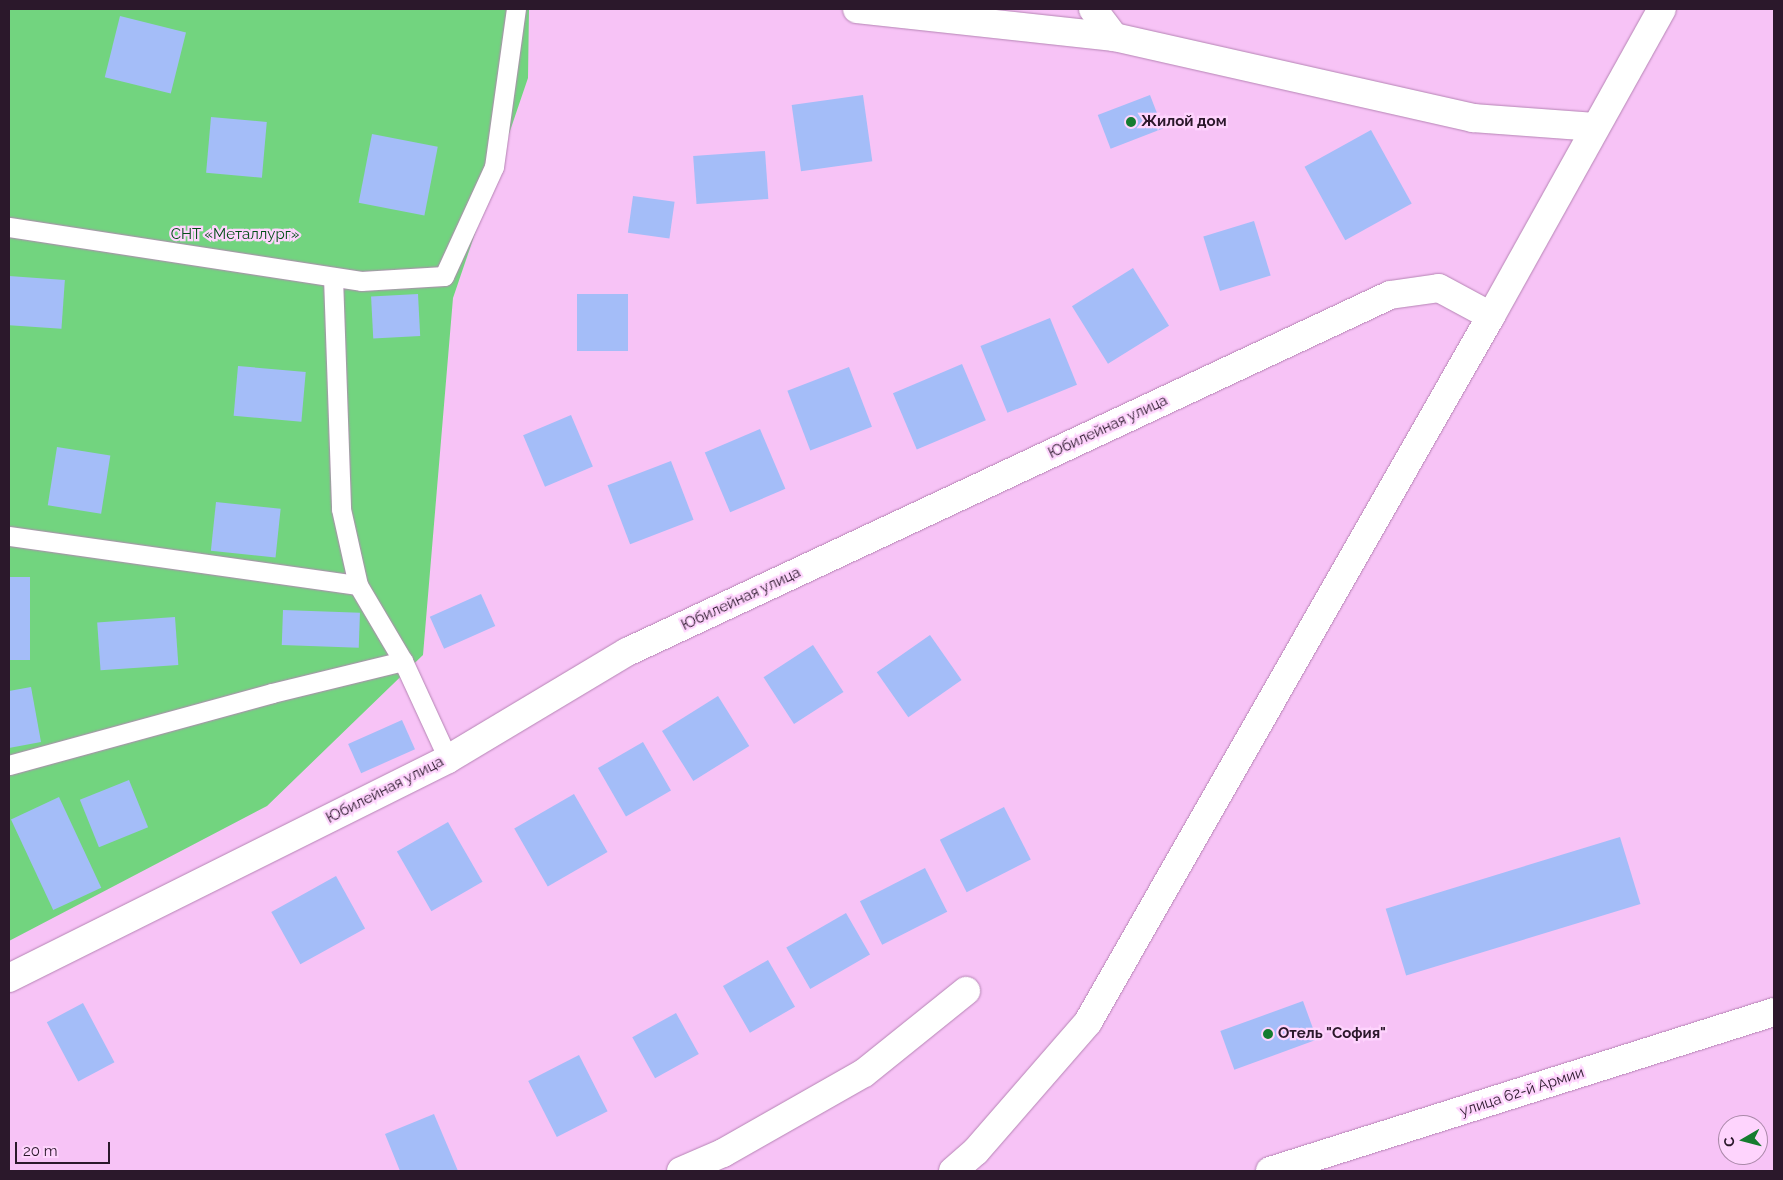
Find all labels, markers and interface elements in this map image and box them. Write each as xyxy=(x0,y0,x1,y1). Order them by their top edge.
place label: Жилой дом xyxy=(1141,113,1227,131)
marker: Жилой дом xyxy=(1125,116,1137,128)
park label: СНТ «Металлург» xyxy=(170,226,300,244)
street label: Юбилейная улица xyxy=(1045,391,1171,463)
street label: Юбилейная улица xyxy=(678,563,804,635)
street label: Юбилейная улица xyxy=(323,752,447,828)
place label: Отель "София" xyxy=(1278,1025,1386,1043)
marker: Отель "София" xyxy=(1262,1028,1274,1040)
street label: улица 62-й Армии xyxy=(1457,1063,1587,1121)
north arrow xyxy=(1718,1115,1768,1165)
scale bar xyxy=(18,1132,112,1164)
text: С xyxy=(1721,1136,1738,1148)
text: 20 m xyxy=(23,1142,58,1160)

